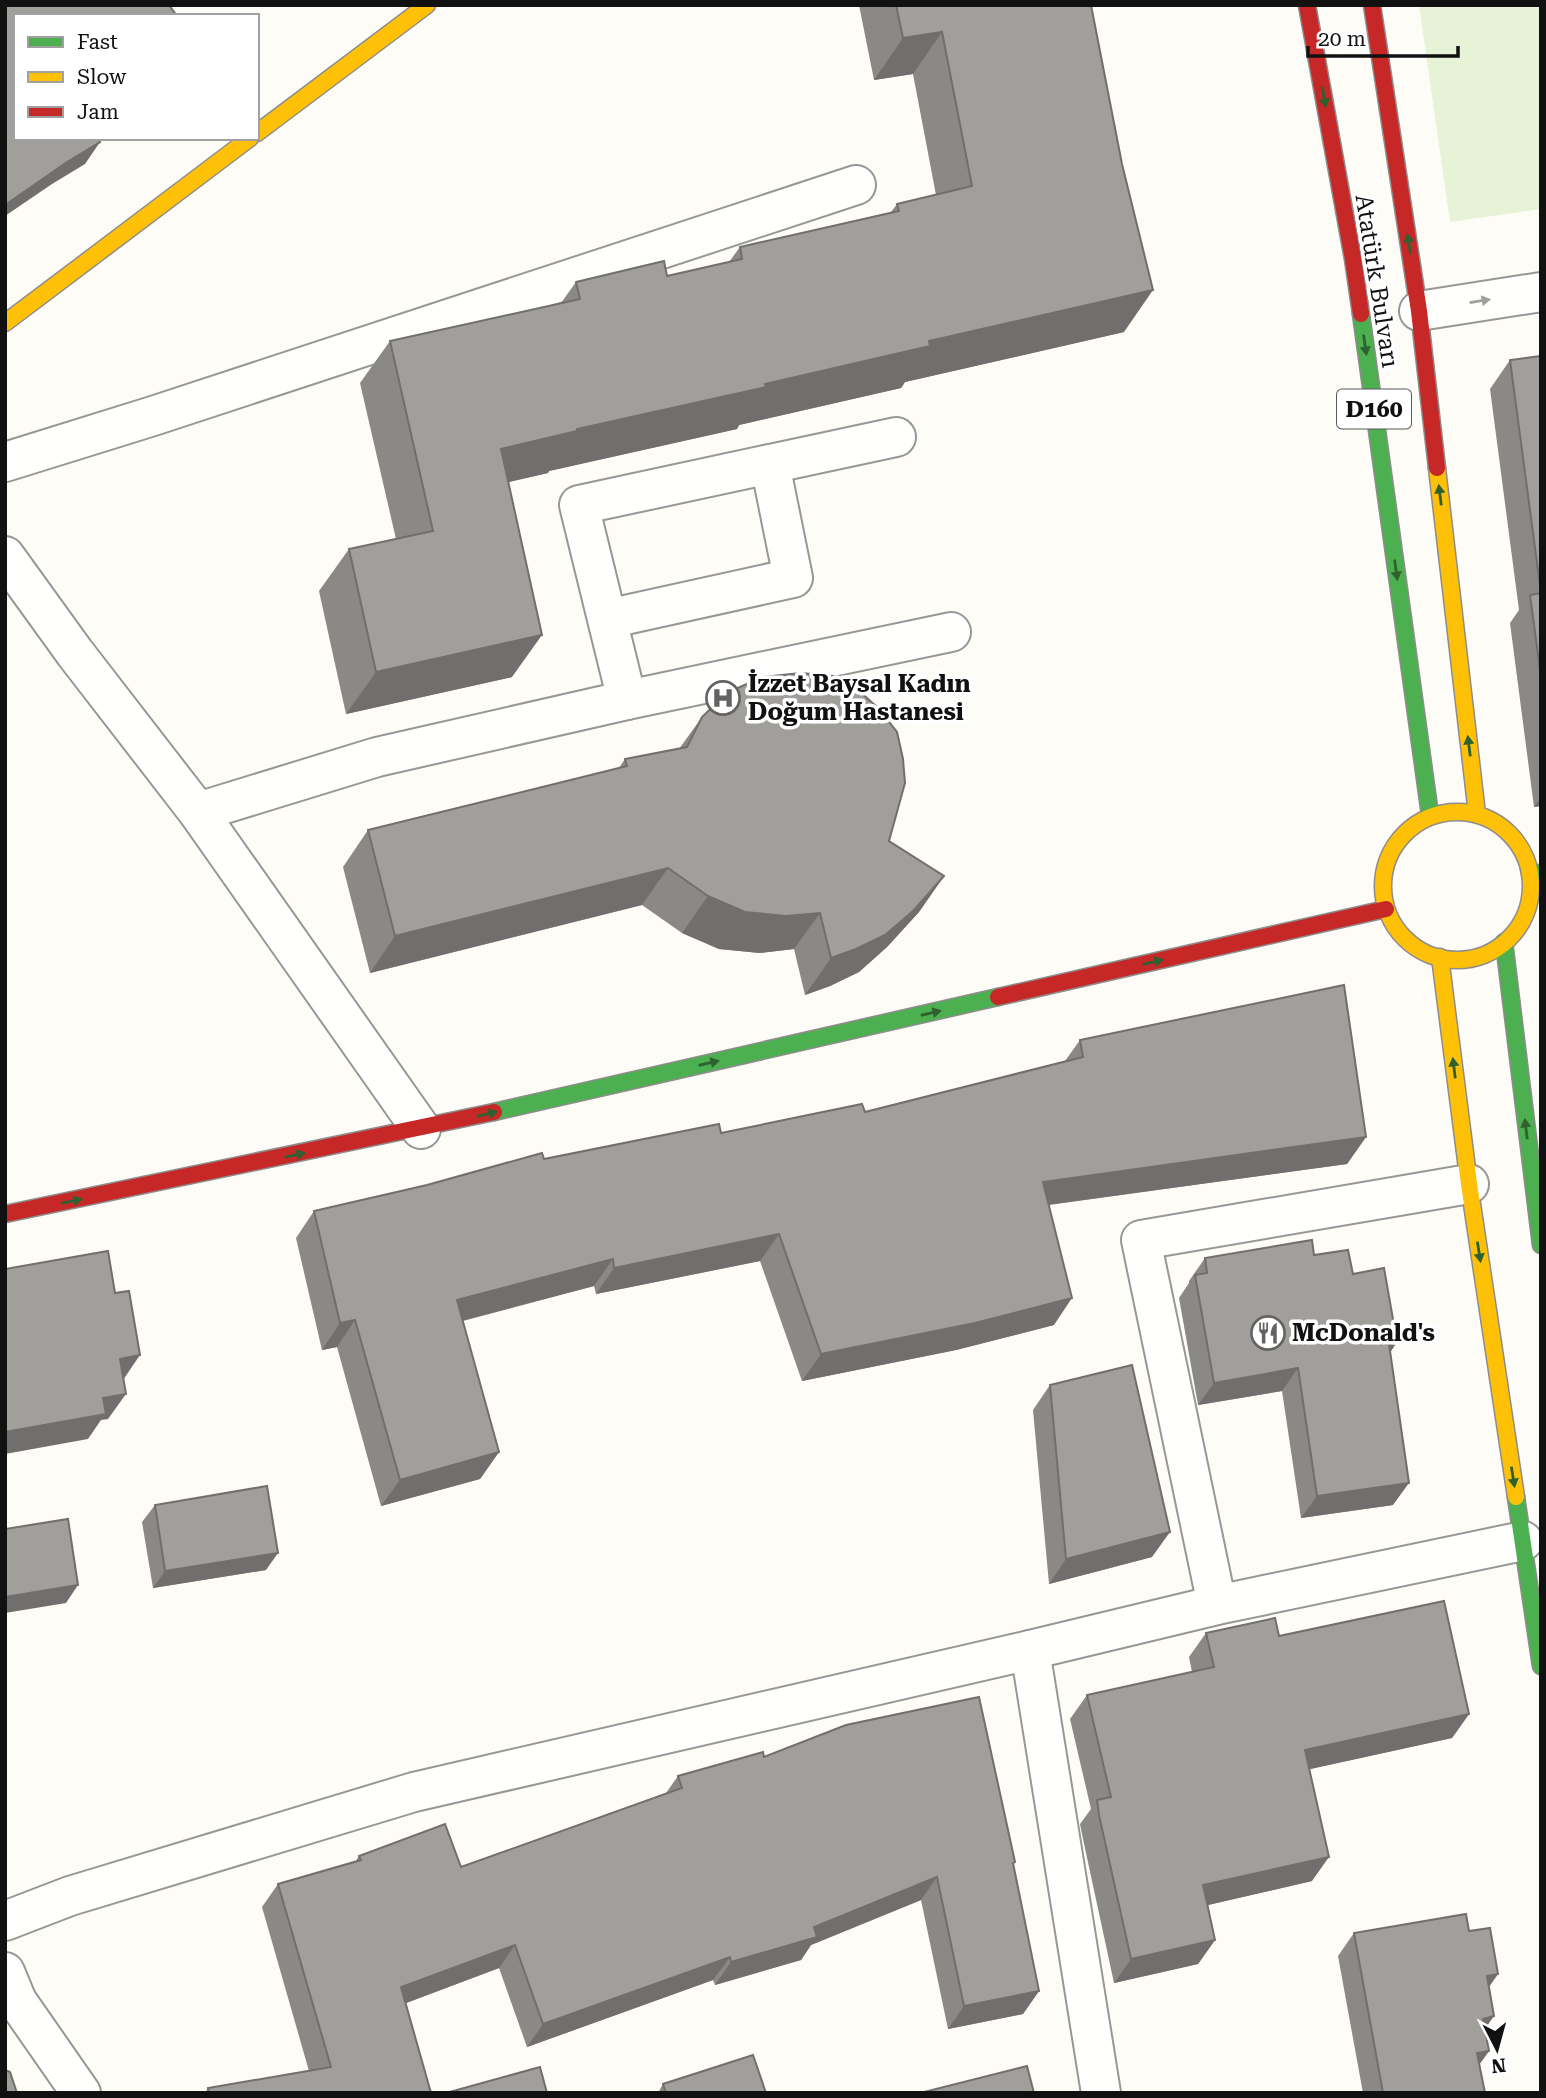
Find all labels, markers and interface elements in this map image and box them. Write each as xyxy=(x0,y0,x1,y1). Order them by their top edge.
legend xyxy=(14,14,259,140)
scale bar xyxy=(1308,14,1458,58)
text: 20 m xyxy=(1318,27,1366,51)
text: Fast xyxy=(77,30,118,54)
text: Slow xyxy=(77,65,127,89)
one-way arrow xyxy=(1318,86,1329,108)
text: Jam xyxy=(77,100,119,124)
street label: Atatürk Bulvarı xyxy=(1349,192,1405,370)
one-way arrow xyxy=(1403,232,1414,254)
one-way arrow xyxy=(1469,295,1491,306)
one-way arrow xyxy=(1359,334,1370,356)
road number: D160 xyxy=(1337,390,1411,428)
one-way arrow xyxy=(1435,484,1446,506)
one-way arrow xyxy=(1391,560,1402,582)
place label: İzzet Baysal Kadın Doğum Hastanesi xyxy=(748,669,971,726)
hospital icon: İzzet Baysal Kadın Doğum Hastanesi xyxy=(704,679,742,717)
one-way arrow xyxy=(1464,735,1475,757)
one-way arrow xyxy=(1142,957,1164,968)
one-way arrow xyxy=(920,1007,942,1018)
one-way arrow xyxy=(1448,1057,1459,1079)
one-way arrow xyxy=(698,1058,720,1069)
one-way arrow xyxy=(476,1108,498,1119)
one-way arrow xyxy=(1521,1118,1532,1140)
one-way arrow xyxy=(284,1149,306,1160)
one-way arrow xyxy=(61,1195,83,1206)
one-way arrow xyxy=(1474,1241,1485,1263)
restaurant icon: McDonald's xyxy=(1249,1314,1287,1352)
place label: McDonald's xyxy=(1292,1319,1435,1347)
one-way arrow xyxy=(1508,1466,1519,1488)
north arrow xyxy=(1462,2014,1532,2084)
text: N xyxy=(1490,2053,1507,2078)

